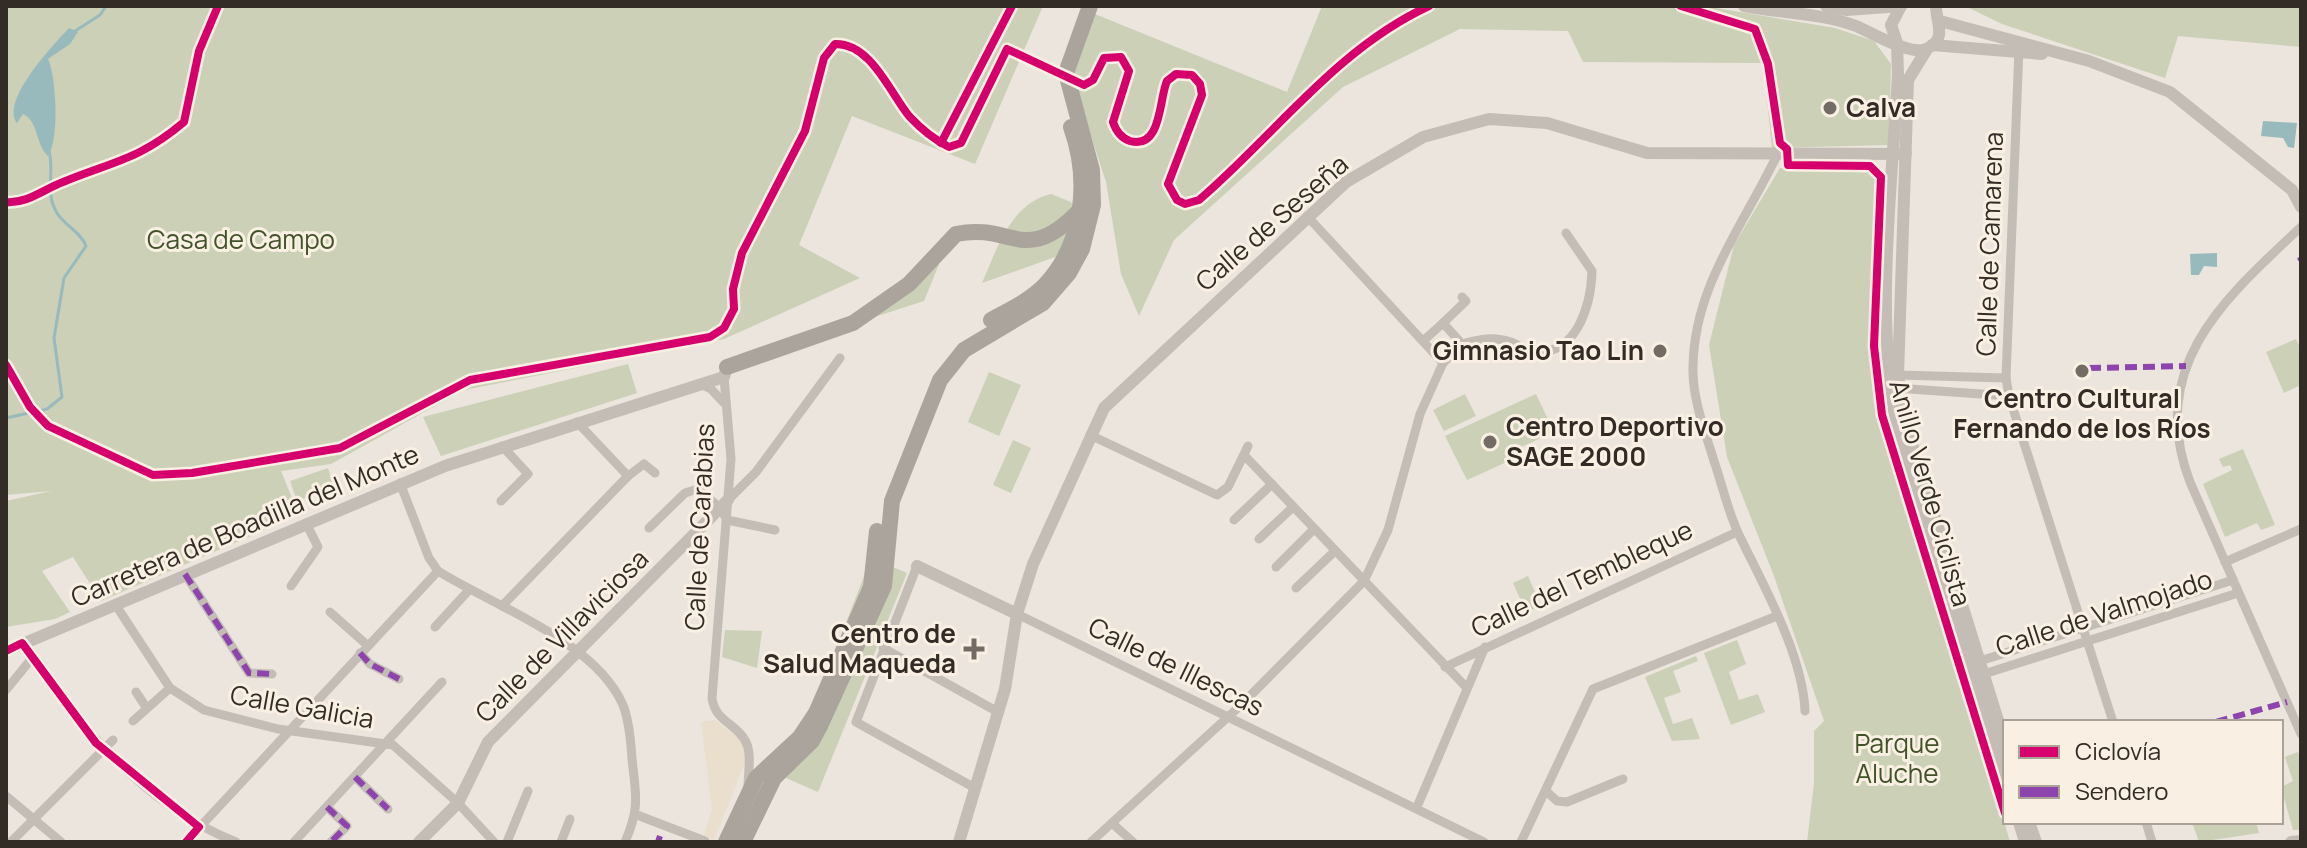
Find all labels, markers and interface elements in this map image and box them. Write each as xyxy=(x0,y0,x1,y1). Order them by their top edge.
place label: Calva xyxy=(1846,89,1916,125)
marker: Calva xyxy=(1821,99,1839,117)
street label: Calle de Camarena xyxy=(1967,131,2011,357)
street label: Calle de Seseña xyxy=(1187,146,1355,299)
park label: Casa de Campo xyxy=(147,221,335,257)
place label: Gimnasio Tao Lin xyxy=(1433,332,1644,368)
marker: Gimnasio Tao Lin xyxy=(1651,342,1669,360)
marker: Centro Cultural Fernando de los Ríos xyxy=(2073,362,2091,380)
street label: Anillo Verde Ciclista xyxy=(1881,375,1981,610)
place label: Centro Cultural Fernando de los Ríos xyxy=(1953,380,2211,446)
place label: Centro Deportivo SAGE 2000 xyxy=(1506,408,1724,474)
street label: Calle de Carabias xyxy=(676,422,722,631)
marker: Centro Deportivo SAGE 2000 xyxy=(1481,433,1499,451)
street label: Carretera de Boadilla del Monte xyxy=(65,435,424,615)
street label: Calle del Tembleque xyxy=(1465,511,1698,645)
street label: Calle de Villaviciosa xyxy=(467,541,656,730)
street label: Calle de Valmojado xyxy=(1991,560,2216,664)
street label: Calle de Illescas xyxy=(1083,608,1270,724)
place label: Centro de Salud Maqueda xyxy=(763,615,956,681)
marker: Centro de Salud Maqueda xyxy=(963,638,985,660)
street label: Calle Galicia xyxy=(228,676,377,736)
legend xyxy=(2003,720,2283,824)
park label: Parque Aluche xyxy=(1855,725,1939,791)
text: Ciclovía xyxy=(2075,734,2161,767)
text: Sendero xyxy=(2075,774,2169,807)

